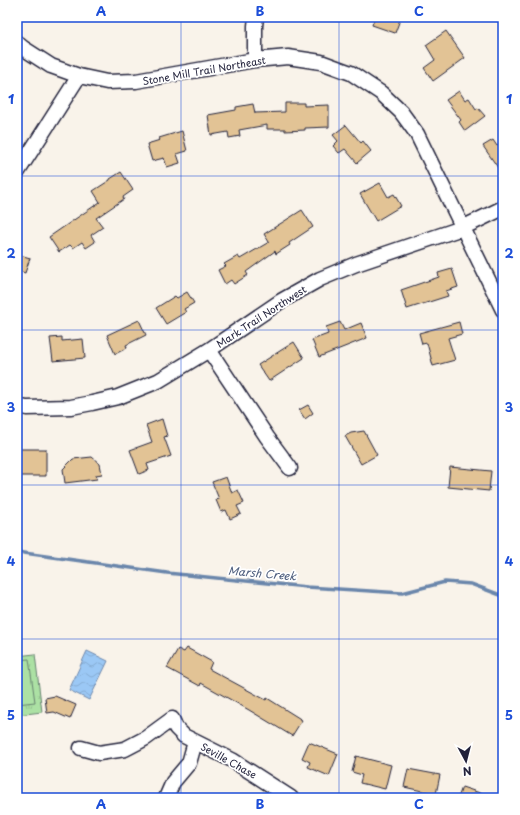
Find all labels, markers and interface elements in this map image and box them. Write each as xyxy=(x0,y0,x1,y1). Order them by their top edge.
text: A xyxy=(96,1,106,20)
text: B xyxy=(256,1,265,20)
text: C xyxy=(414,1,424,20)
street label: Stone Mill Trail Northeast xyxy=(141,52,267,88)
text: 1 xyxy=(8,89,14,108)
text: 1 xyxy=(506,89,512,108)
text: 2 xyxy=(6,243,16,262)
text: 2 xyxy=(504,243,514,262)
street label: Mark Trail Northwest xyxy=(213,281,309,351)
text: 3 xyxy=(7,397,16,416)
text: 3 xyxy=(505,397,514,416)
text: 4 xyxy=(7,551,16,570)
text: 4 xyxy=(505,551,514,570)
water label: Marsh Creek xyxy=(227,562,298,585)
text: 5 xyxy=(7,705,15,724)
text: 5 xyxy=(505,705,513,724)
street label: Seville Chase xyxy=(198,738,260,782)
north arrow xyxy=(446,741,486,781)
text: N xyxy=(462,762,473,780)
text: A xyxy=(96,794,106,813)
text: B xyxy=(256,794,265,813)
text: C xyxy=(414,794,424,813)

